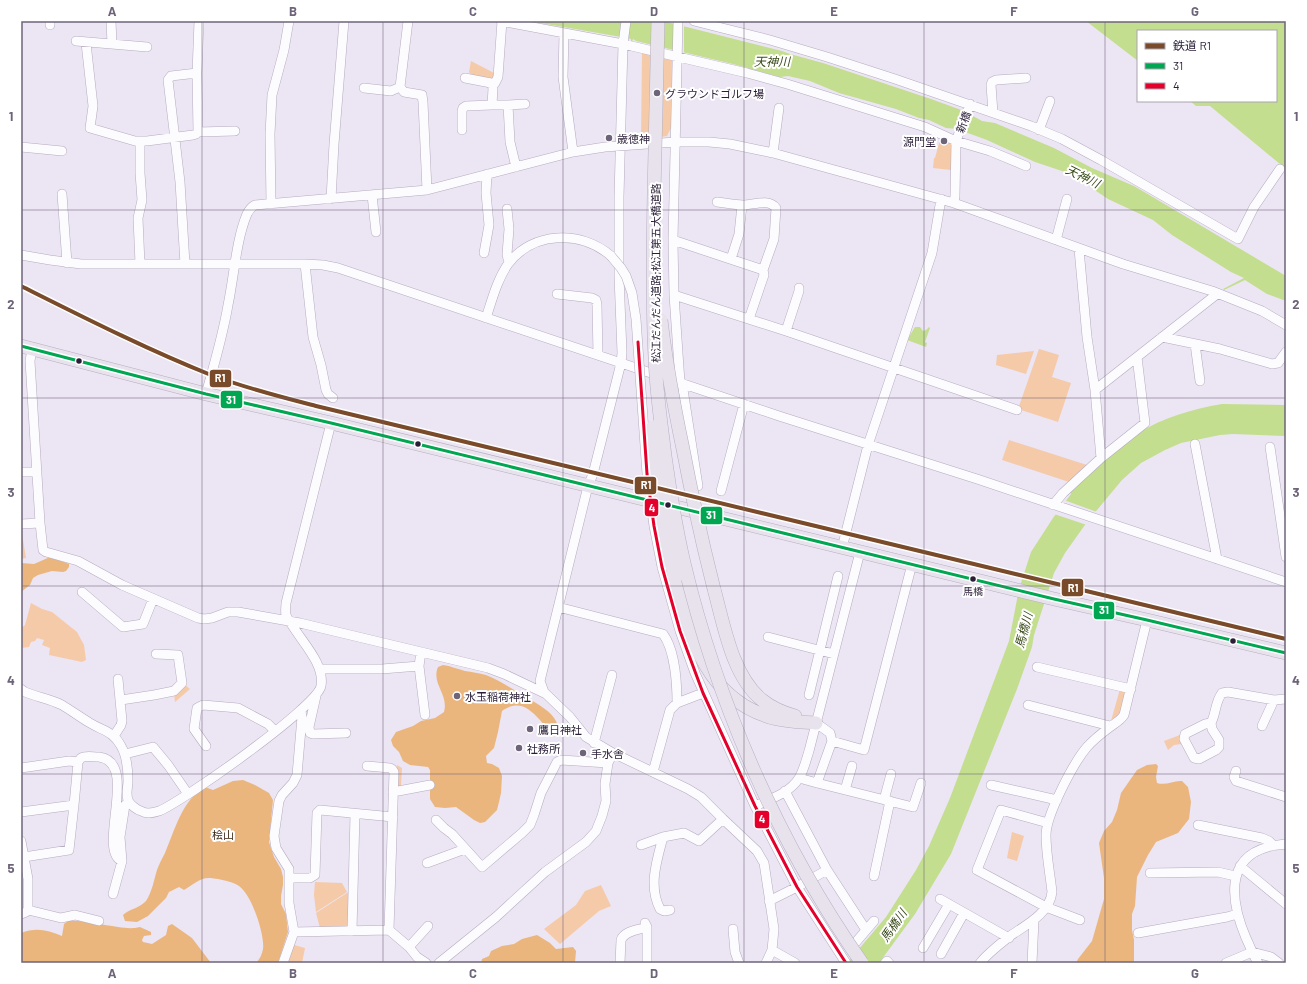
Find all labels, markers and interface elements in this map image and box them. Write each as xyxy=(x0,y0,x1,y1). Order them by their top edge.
text: A xyxy=(108,3,117,19)
text: B xyxy=(289,3,297,19)
text: C xyxy=(469,3,477,19)
text: D xyxy=(650,3,658,19)
text: E xyxy=(830,3,838,19)
text: F xyxy=(1010,3,1018,19)
text: G xyxy=(1191,3,1199,19)
legend xyxy=(1137,30,1277,102)
text: 鉄道 R1 xyxy=(1173,38,1211,52)
water label: 天神川 xyxy=(754,54,792,68)
text: 31 xyxy=(1173,58,1183,72)
text: 4 xyxy=(1173,78,1180,92)
place label: グラウンドゴルフ場 xyxy=(665,87,764,100)
marker: グラウンドゴルフ場 xyxy=(652,88,662,98)
text: 1 xyxy=(9,108,13,124)
text: 1 xyxy=(1294,108,1298,124)
street label: 新橋 xyxy=(953,109,973,135)
place label: 歳徳神 xyxy=(617,132,650,145)
marker: 歳徳神 xyxy=(604,133,614,143)
place label: 源門堂 xyxy=(903,135,936,148)
marker: 源門堂 xyxy=(939,136,949,146)
water label: 天神川 xyxy=(1064,162,1104,191)
street label: 松江だんだん道路;松江第五大橋道路 xyxy=(649,183,662,363)
text: 2 xyxy=(7,296,15,312)
text: 2 xyxy=(1292,296,1300,312)
unlabelled marker xyxy=(74,356,84,366)
line badge: R1 xyxy=(209,369,232,388)
text: R1 xyxy=(215,371,225,384)
line badge: 31 xyxy=(220,390,243,409)
text: 31 xyxy=(226,393,236,406)
unlabelled marker xyxy=(413,439,423,449)
line badge: R1 xyxy=(634,476,657,495)
text: R1 xyxy=(641,478,651,491)
text: 3 xyxy=(7,484,15,500)
text: 3 xyxy=(1292,484,1300,500)
line badge: 4 xyxy=(644,498,659,517)
unlabelled marker xyxy=(663,500,673,510)
text: 4 xyxy=(649,501,656,514)
line badge: 31 xyxy=(700,506,723,525)
text: 31 xyxy=(706,508,716,521)
marker: 馬橋 xyxy=(968,574,978,584)
line badge: R1 xyxy=(1061,578,1084,597)
text: R1 xyxy=(1068,581,1078,594)
place label: 馬橋 xyxy=(963,585,983,597)
line badge: 31 xyxy=(1093,601,1115,620)
text: 31 xyxy=(1099,603,1109,616)
water label: 馬橋川 xyxy=(1012,609,1035,649)
unlabelled marker xyxy=(1228,636,1238,646)
text: 4 xyxy=(7,672,15,688)
text: 4 xyxy=(1292,672,1300,688)
place label: 水玉稲荷神社 xyxy=(465,690,531,703)
marker: 水玉稲荷神社 xyxy=(452,691,462,701)
place label: 鷹日神社 xyxy=(538,723,582,736)
marker: 鷹日神社 xyxy=(525,724,535,734)
place label: 社務所 xyxy=(527,742,561,755)
marker: 社務所 xyxy=(514,743,524,753)
place label: 手水舎 xyxy=(591,747,624,760)
marker: 手水舎 xyxy=(578,748,588,758)
line badge: 4 xyxy=(754,810,770,829)
text: 4 xyxy=(759,812,766,825)
park label: 桧山 xyxy=(212,828,234,841)
text: 5 xyxy=(7,860,15,876)
text: 5 xyxy=(1292,860,1300,876)
water label: 馬橋川 xyxy=(877,905,910,944)
text: A xyxy=(108,965,117,981)
text: B xyxy=(289,965,297,981)
text: C xyxy=(469,965,477,981)
text: D xyxy=(650,965,658,981)
text: E xyxy=(830,965,838,981)
text: F xyxy=(1010,965,1018,981)
text: G xyxy=(1191,965,1199,981)

